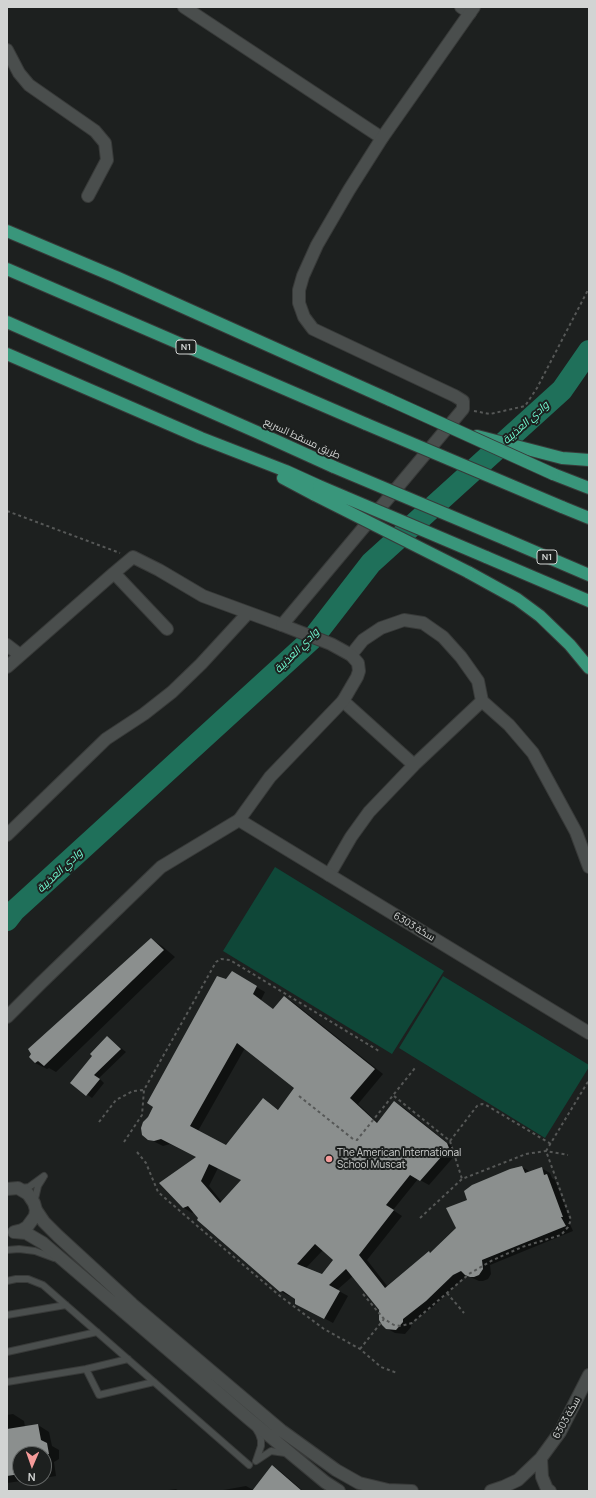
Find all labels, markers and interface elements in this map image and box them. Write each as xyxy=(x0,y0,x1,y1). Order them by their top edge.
road number: N1 xyxy=(176,340,196,354)
water label: وادي العذيبة xyxy=(500,399,552,447)
street label: طريق مسقط السريع xyxy=(262,416,342,462)
road number: N1 xyxy=(537,550,557,564)
water label: وادي العذيبة xyxy=(272,626,322,676)
water label: وادي العذيبة xyxy=(34,846,86,896)
street label: سكة 6303 xyxy=(391,910,437,944)
place label: The American International School Muscat xyxy=(337,1147,461,1170)
marker: The American International School Muscat xyxy=(324,1154,334,1164)
street label: سكة 6303 xyxy=(551,1395,583,1441)
north arrow xyxy=(12,1446,52,1486)
text: N xyxy=(27,1470,36,1485)

